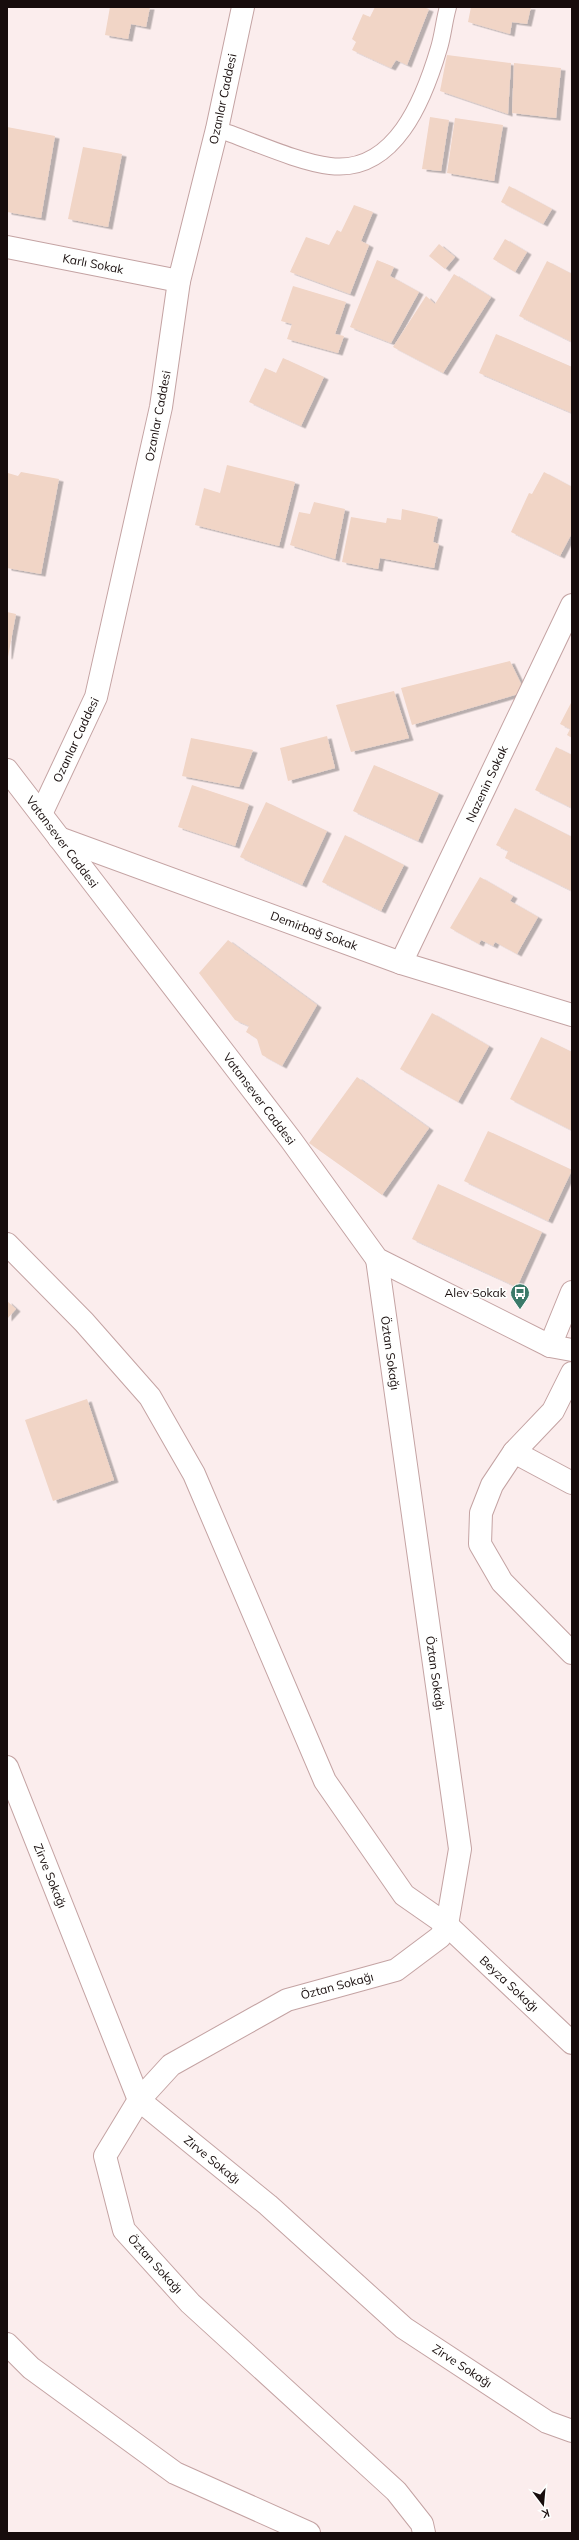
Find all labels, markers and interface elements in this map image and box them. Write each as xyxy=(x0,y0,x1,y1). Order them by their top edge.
street label: Ozanlar Caddesi xyxy=(206,52,239,146)
street label: Karlı Sokak xyxy=(61,250,126,277)
street label: Ozanlar Caddesi xyxy=(141,369,174,463)
street label: Ozanlar Caddesi xyxy=(49,695,102,785)
street label: Nazenin Sokak xyxy=(462,742,511,824)
street label: Vatansever Caddesi xyxy=(23,793,102,891)
street label: Demirbağ Sokak xyxy=(268,908,361,954)
street label: Vatansever Caddesi xyxy=(220,1050,299,1148)
bus stop icon: Alev Sokak xyxy=(509,1282,531,1310)
place label: Alev Sokak xyxy=(445,1285,507,1300)
street label: Öztan Sokağı xyxy=(378,1315,403,1391)
street label: Öztan Sokağı xyxy=(423,1635,448,1711)
street label: Zirve Sokağı xyxy=(31,1841,70,1910)
street label: Beyza Sokağı xyxy=(477,1953,542,2015)
street label: Öztan Sokağı xyxy=(299,1969,375,2002)
street label: Zirve Sokağı xyxy=(181,2132,244,2187)
street label: Öztan Sokağı xyxy=(125,2231,186,2296)
street label: Zirve Sokağı xyxy=(429,2341,495,2391)
north arrow xyxy=(523,2484,563,2524)
text: K xyxy=(540,2506,551,2522)

